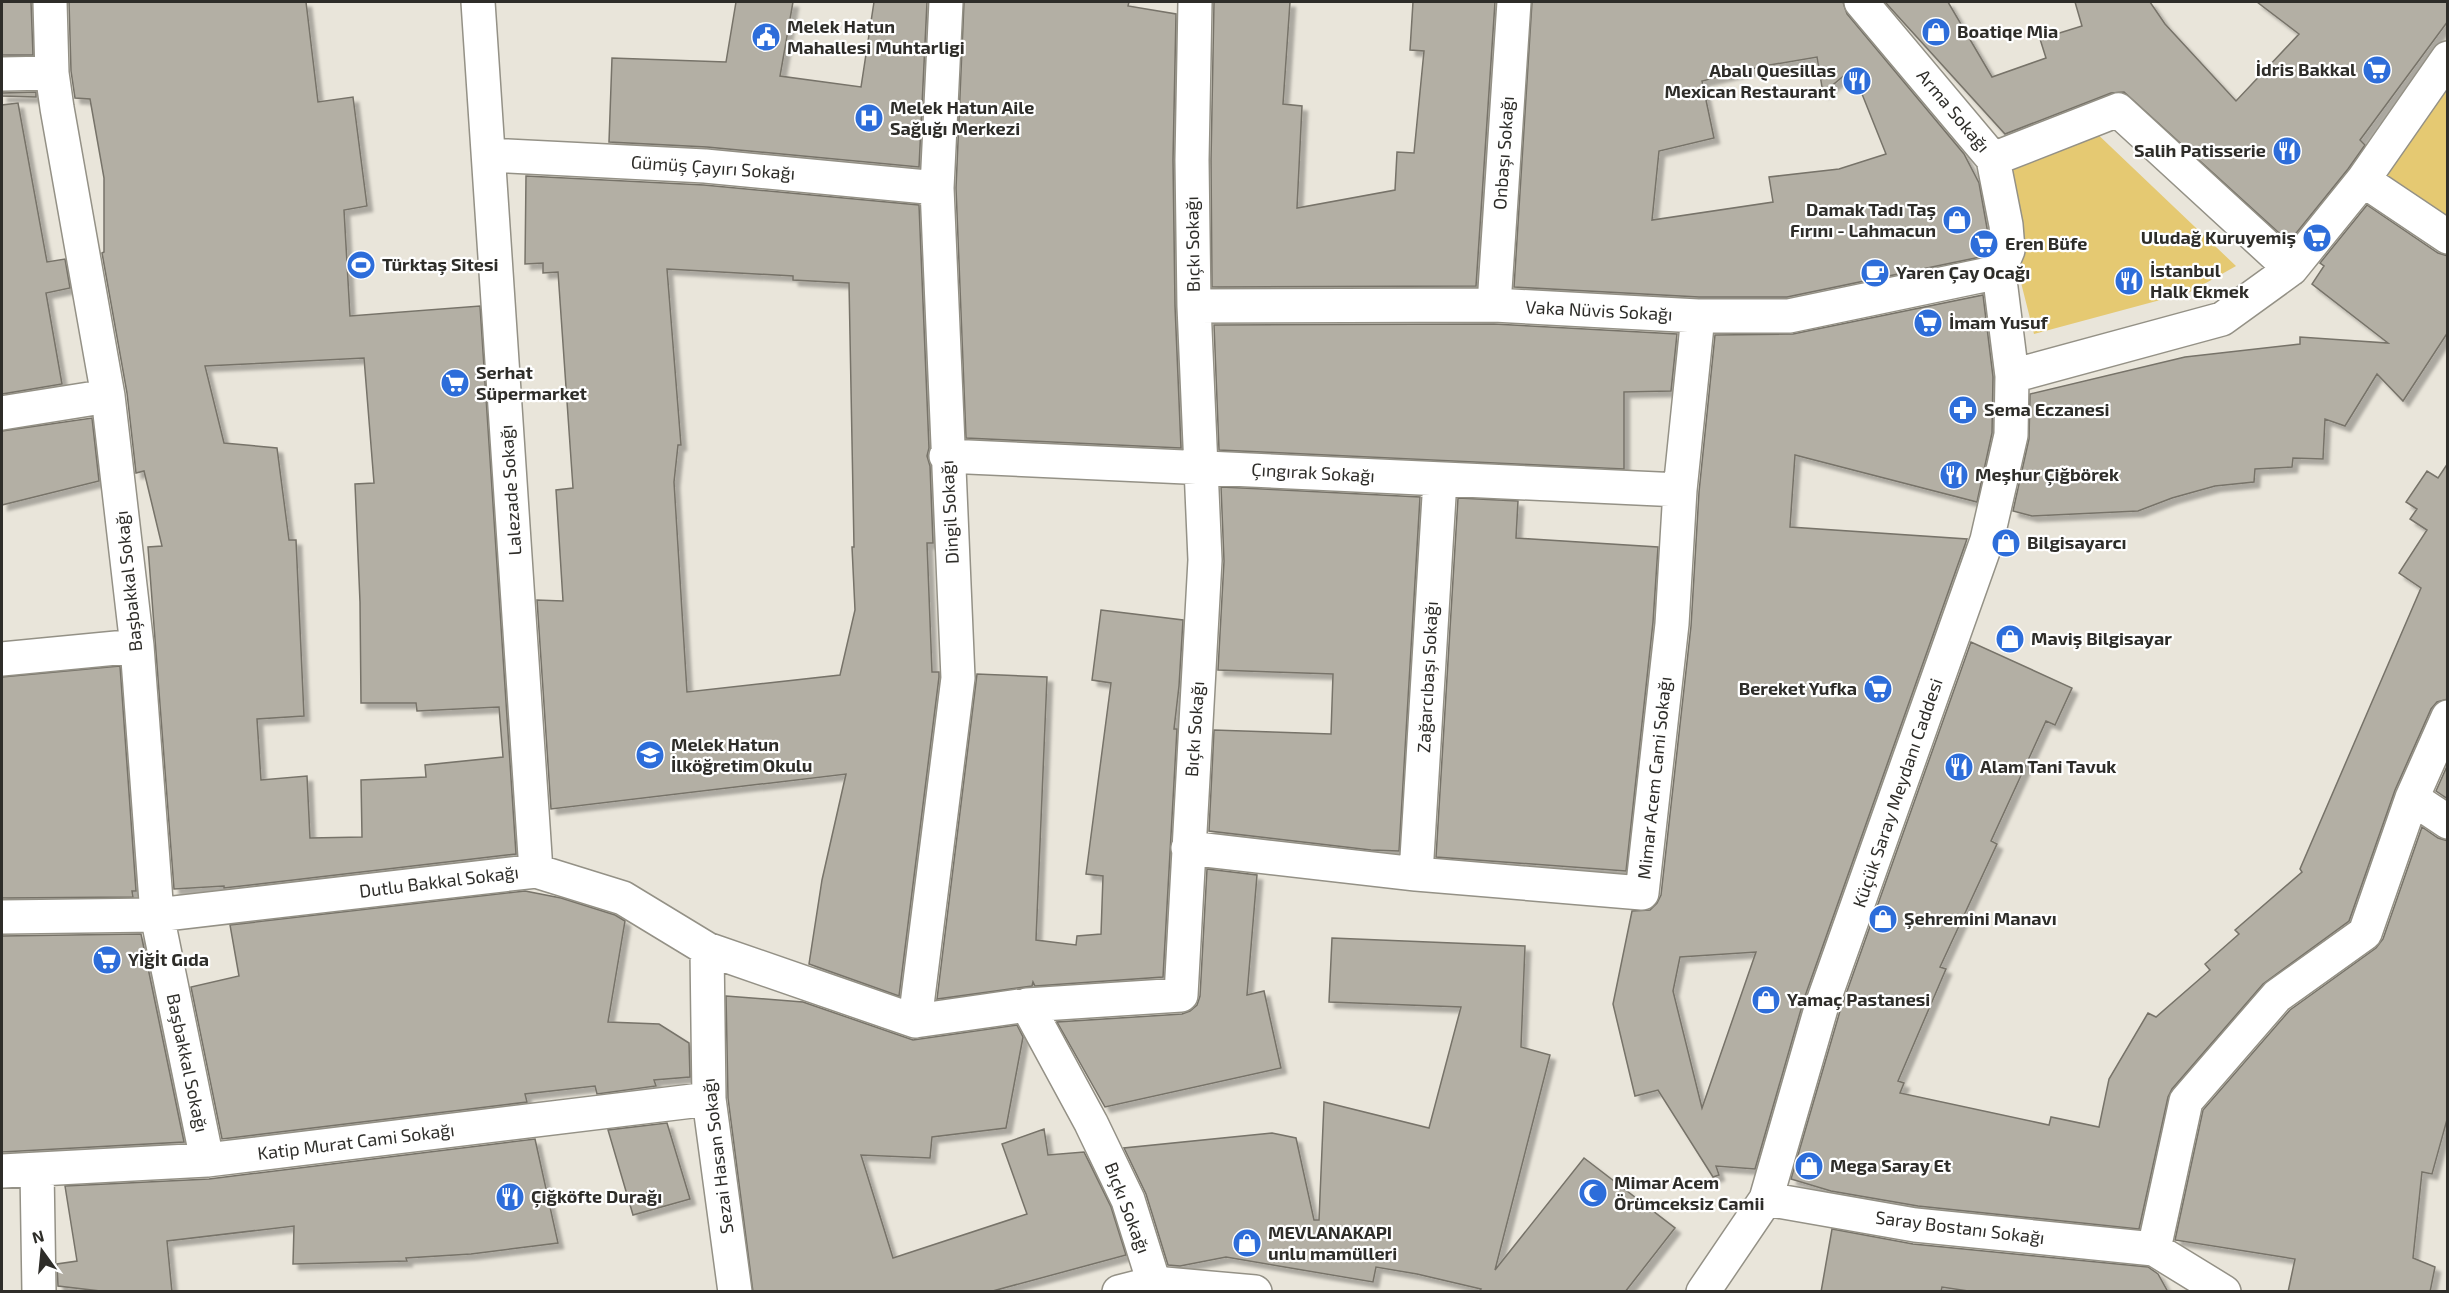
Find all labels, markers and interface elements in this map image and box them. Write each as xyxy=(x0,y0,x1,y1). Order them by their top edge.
place label: Melek Hatun Mahallesi Muhtarligi xyxy=(787,15,965,58)
shop icon: Boatiqe Mia xyxy=(1920,16,1952,48)
place label: Boatiqe Mia xyxy=(1957,20,2058,42)
public building icon: Melek Hatun Mahallesi Muhtarligi xyxy=(750,21,782,53)
supermarket icon: İdris Bakkal xyxy=(2361,54,2393,86)
place label: İdris Bakkal xyxy=(2256,58,2356,80)
place label: Abalı Quesillas Mexican Restaurant xyxy=(1664,59,1837,102)
street label: Arma Sokağı xyxy=(1913,64,1995,156)
restaurant icon: Abalı Quesillas Mexican Restaurant xyxy=(1841,65,1873,97)
street label: Onbaşı Sokağı xyxy=(1488,95,1519,211)
place label: Melek Hatun Aile Sağlığı Merkezi xyxy=(890,96,1034,139)
hospital icon: Melek Hatun Aile Sağlığı Merkezi xyxy=(853,102,885,134)
restaurant icon: Salih Patisserie xyxy=(2271,135,2303,167)
place label: Salih Patisserie xyxy=(2134,139,2266,161)
street label: Gümüş Çayırı Sokağı xyxy=(630,150,796,185)
street label: Bıçkı Sokağı xyxy=(1180,196,1205,292)
place label: Damak Tadı Taş Fırını - Lahmacun xyxy=(1790,198,1936,241)
shop icon: Damak Tadı Taş Fırını - Lahmacun xyxy=(1941,204,1973,236)
supermarket icon: Uludağ Kuruyemiş xyxy=(2301,222,2333,254)
place label: Uludağ Kuruyemiş xyxy=(2141,226,2296,249)
supermarket icon: Eren Büfe xyxy=(1968,228,2000,260)
place label: Eren Büfe xyxy=(2005,232,2087,254)
sports icon: Türktaş Sitesi xyxy=(345,249,377,281)
place label: Türktaş Sitesi xyxy=(382,253,499,276)
cafe icon: Yaren Çay Ocağı xyxy=(1859,257,1891,289)
place label: İstanbul Halk Ekmek xyxy=(2150,259,2249,302)
place label: Yaren Çay Ocağı xyxy=(1896,261,2030,284)
restaurant icon: İstanbul Halk Ekmek xyxy=(2113,265,2145,297)
street label: Vaka Nüvis Sokağı xyxy=(1525,295,1673,325)
supermarket icon: İmam Yusuf xyxy=(1912,307,1944,339)
place label: İmam Yusuf xyxy=(1949,311,2049,333)
place label: Serhat Süpermarket xyxy=(476,361,588,404)
supermarket icon: Serhat Süpermarket xyxy=(439,367,471,399)
pharmacy icon: Sema Eczanesi xyxy=(1947,394,1979,426)
place label: Sema Eczanesi xyxy=(1984,398,2109,420)
street label: Lalezade Sokağı xyxy=(494,424,526,556)
street label: Çıngırak Sokağı xyxy=(1251,458,1375,487)
street label: Dingil Sokağı xyxy=(935,459,963,565)
restaurant icon: Meşhur Çiğbörek xyxy=(1938,459,1970,491)
place label: Meşhur Çiğbörek xyxy=(1975,463,2119,486)
street label: Başbakkal Sokağı xyxy=(110,510,147,653)
shop icon: Bilgisayarcı xyxy=(1990,527,2022,559)
place label: Bilgisayarcı xyxy=(2027,531,2127,553)
street label: Zağarcıbaşı Sokağı xyxy=(1412,601,1443,753)
shop icon: Maviş Bilgisayar xyxy=(1994,623,2026,655)
place label: Maviş Bilgisayar xyxy=(2031,627,2172,650)
supermarket icon: Bereket Yufka xyxy=(1862,673,1894,705)
street label: Mimar Acem Cami Sokağı xyxy=(1632,675,1676,880)
street label: Küçük Saray Meydanı Caddesi xyxy=(1847,675,1948,911)
place label: Bereket Yufka xyxy=(1739,677,1857,699)
street label: Bıçkı Sokağı xyxy=(1180,680,1209,778)
place label: Melek Hatun İlköğretim Okulu xyxy=(671,733,812,776)
school or university icon: Melek Hatun İlköğretim Okulu xyxy=(634,739,666,771)
restaurant icon: Alam Tani Tavuk xyxy=(1943,751,1975,783)
place label: Alam Tani Tavuk xyxy=(1980,755,2116,777)
street label: Dutlu Bakkal Sokağı xyxy=(358,860,520,902)
shop icon: Şehremini Manavı xyxy=(1867,903,1899,935)
place label: Şehremini Manavı xyxy=(1904,907,2057,930)
supermarket icon: Yİğİt Gıda xyxy=(91,944,123,976)
place label: Yİğİt Gıda xyxy=(128,948,209,970)
shop icon: Yamaç Pastanesi xyxy=(1750,984,1782,1016)
place label: Yamaç Pastanesi xyxy=(1787,988,1930,1011)
street label: Başbakkal Sokağı xyxy=(162,991,213,1134)
street label: Sezai Hasan Sokağı xyxy=(697,1077,737,1235)
street label: Katip Murat Cami Sokağı xyxy=(256,1118,456,1164)
shop icon: Mega Saray Et xyxy=(1793,1150,1825,1182)
place label: Mega Saray Et xyxy=(1830,1154,1952,1176)
street label: Bıçkı Sokağı xyxy=(1100,1159,1155,1257)
place label: Mimar Acem Örümceksiz Camii xyxy=(1614,1171,1764,1214)
mosque icon: Mimar Acem Örümceksiz Camii xyxy=(1577,1177,1609,1209)
restaurant icon: Çiğköfte Durağı xyxy=(494,1181,526,1213)
place label: Çiğköfte Durağı xyxy=(531,1185,662,1208)
street label: Saray Bostanı Sokağı xyxy=(1874,1206,2046,1248)
north arrow xyxy=(12,1221,72,1281)
place label: MEVLANAKAPI unlu mamülleri xyxy=(1268,1221,1397,1264)
text: N xyxy=(30,1225,46,1247)
shop icon: MEVLANAKAPI unlu mamülleri xyxy=(1231,1227,1263,1259)

